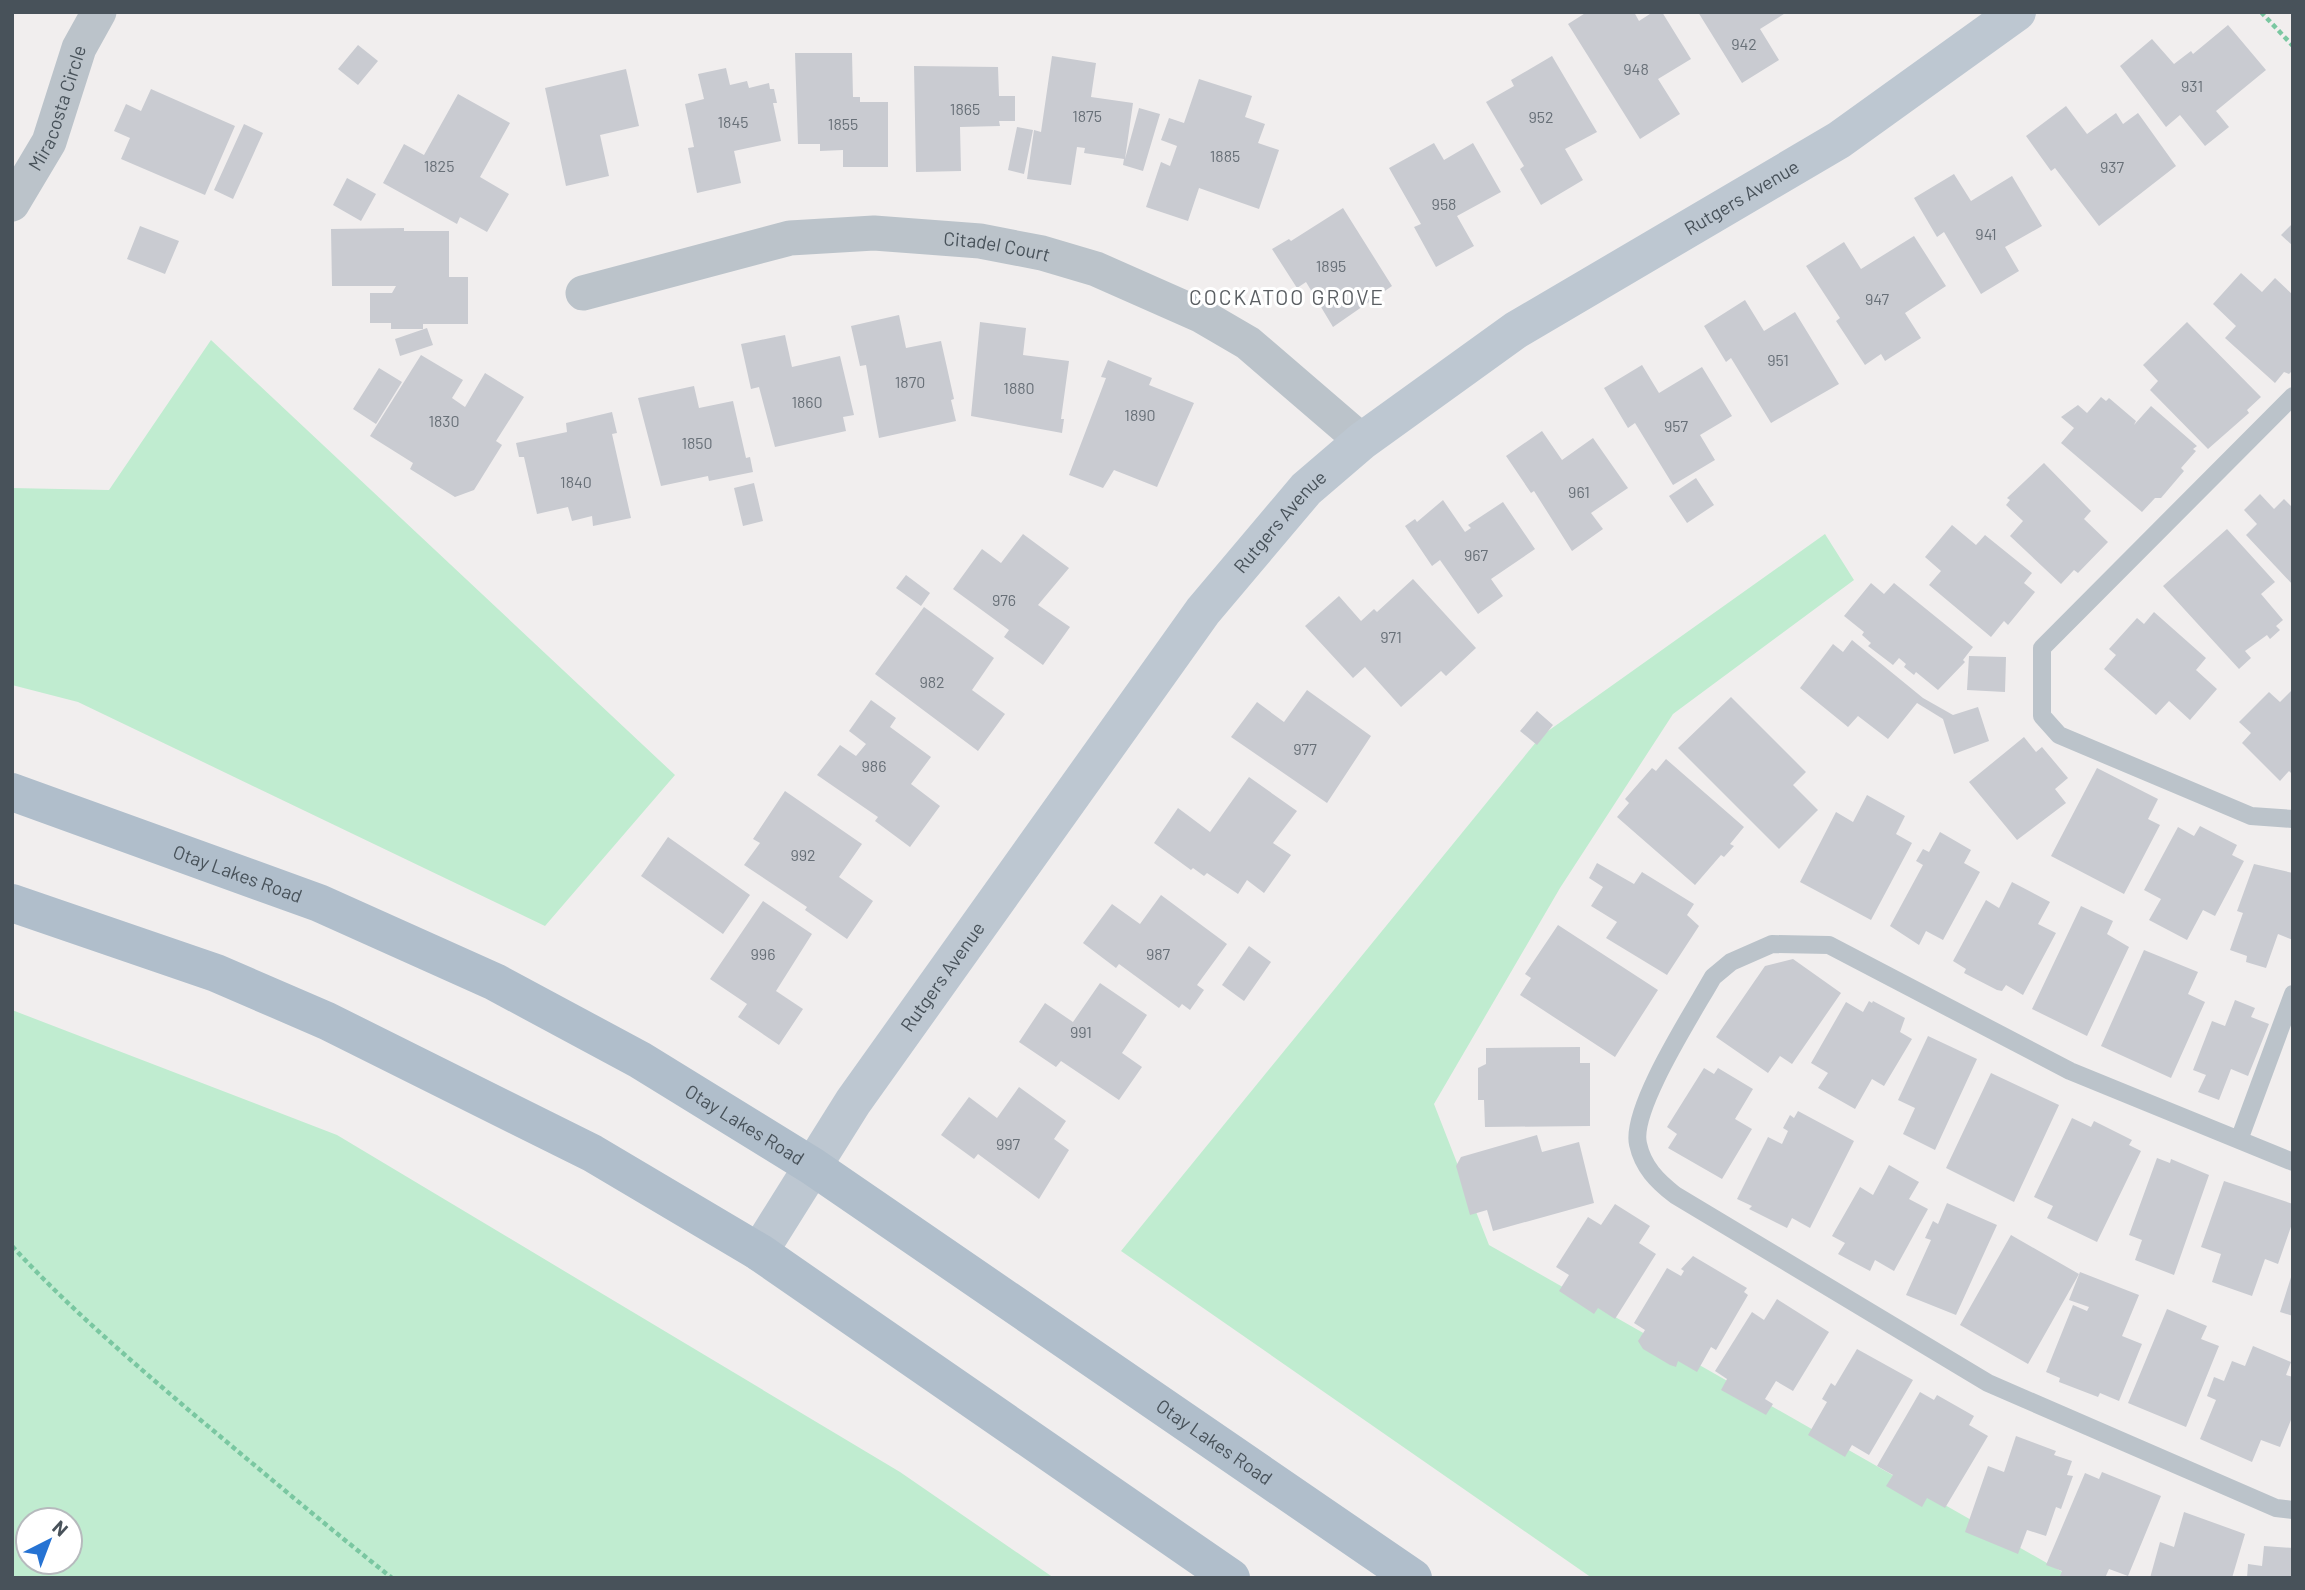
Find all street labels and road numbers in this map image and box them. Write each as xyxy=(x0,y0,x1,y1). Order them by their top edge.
street label: Miracosta Circle xyxy=(23,42,90,175)
street label: Rutgers Avenue xyxy=(1680,154,1803,240)
street label: Citadel Court xyxy=(943,226,1053,266)
street label: Rutgers Avenue xyxy=(1228,465,1331,577)
street label: Otay Lakes Road xyxy=(170,839,306,907)
street label: Rutgers Avenue xyxy=(895,917,989,1036)
street label: Otay Lakes Road xyxy=(681,1079,809,1169)
street label: Otay Lakes Road xyxy=(1152,1394,1277,1489)

